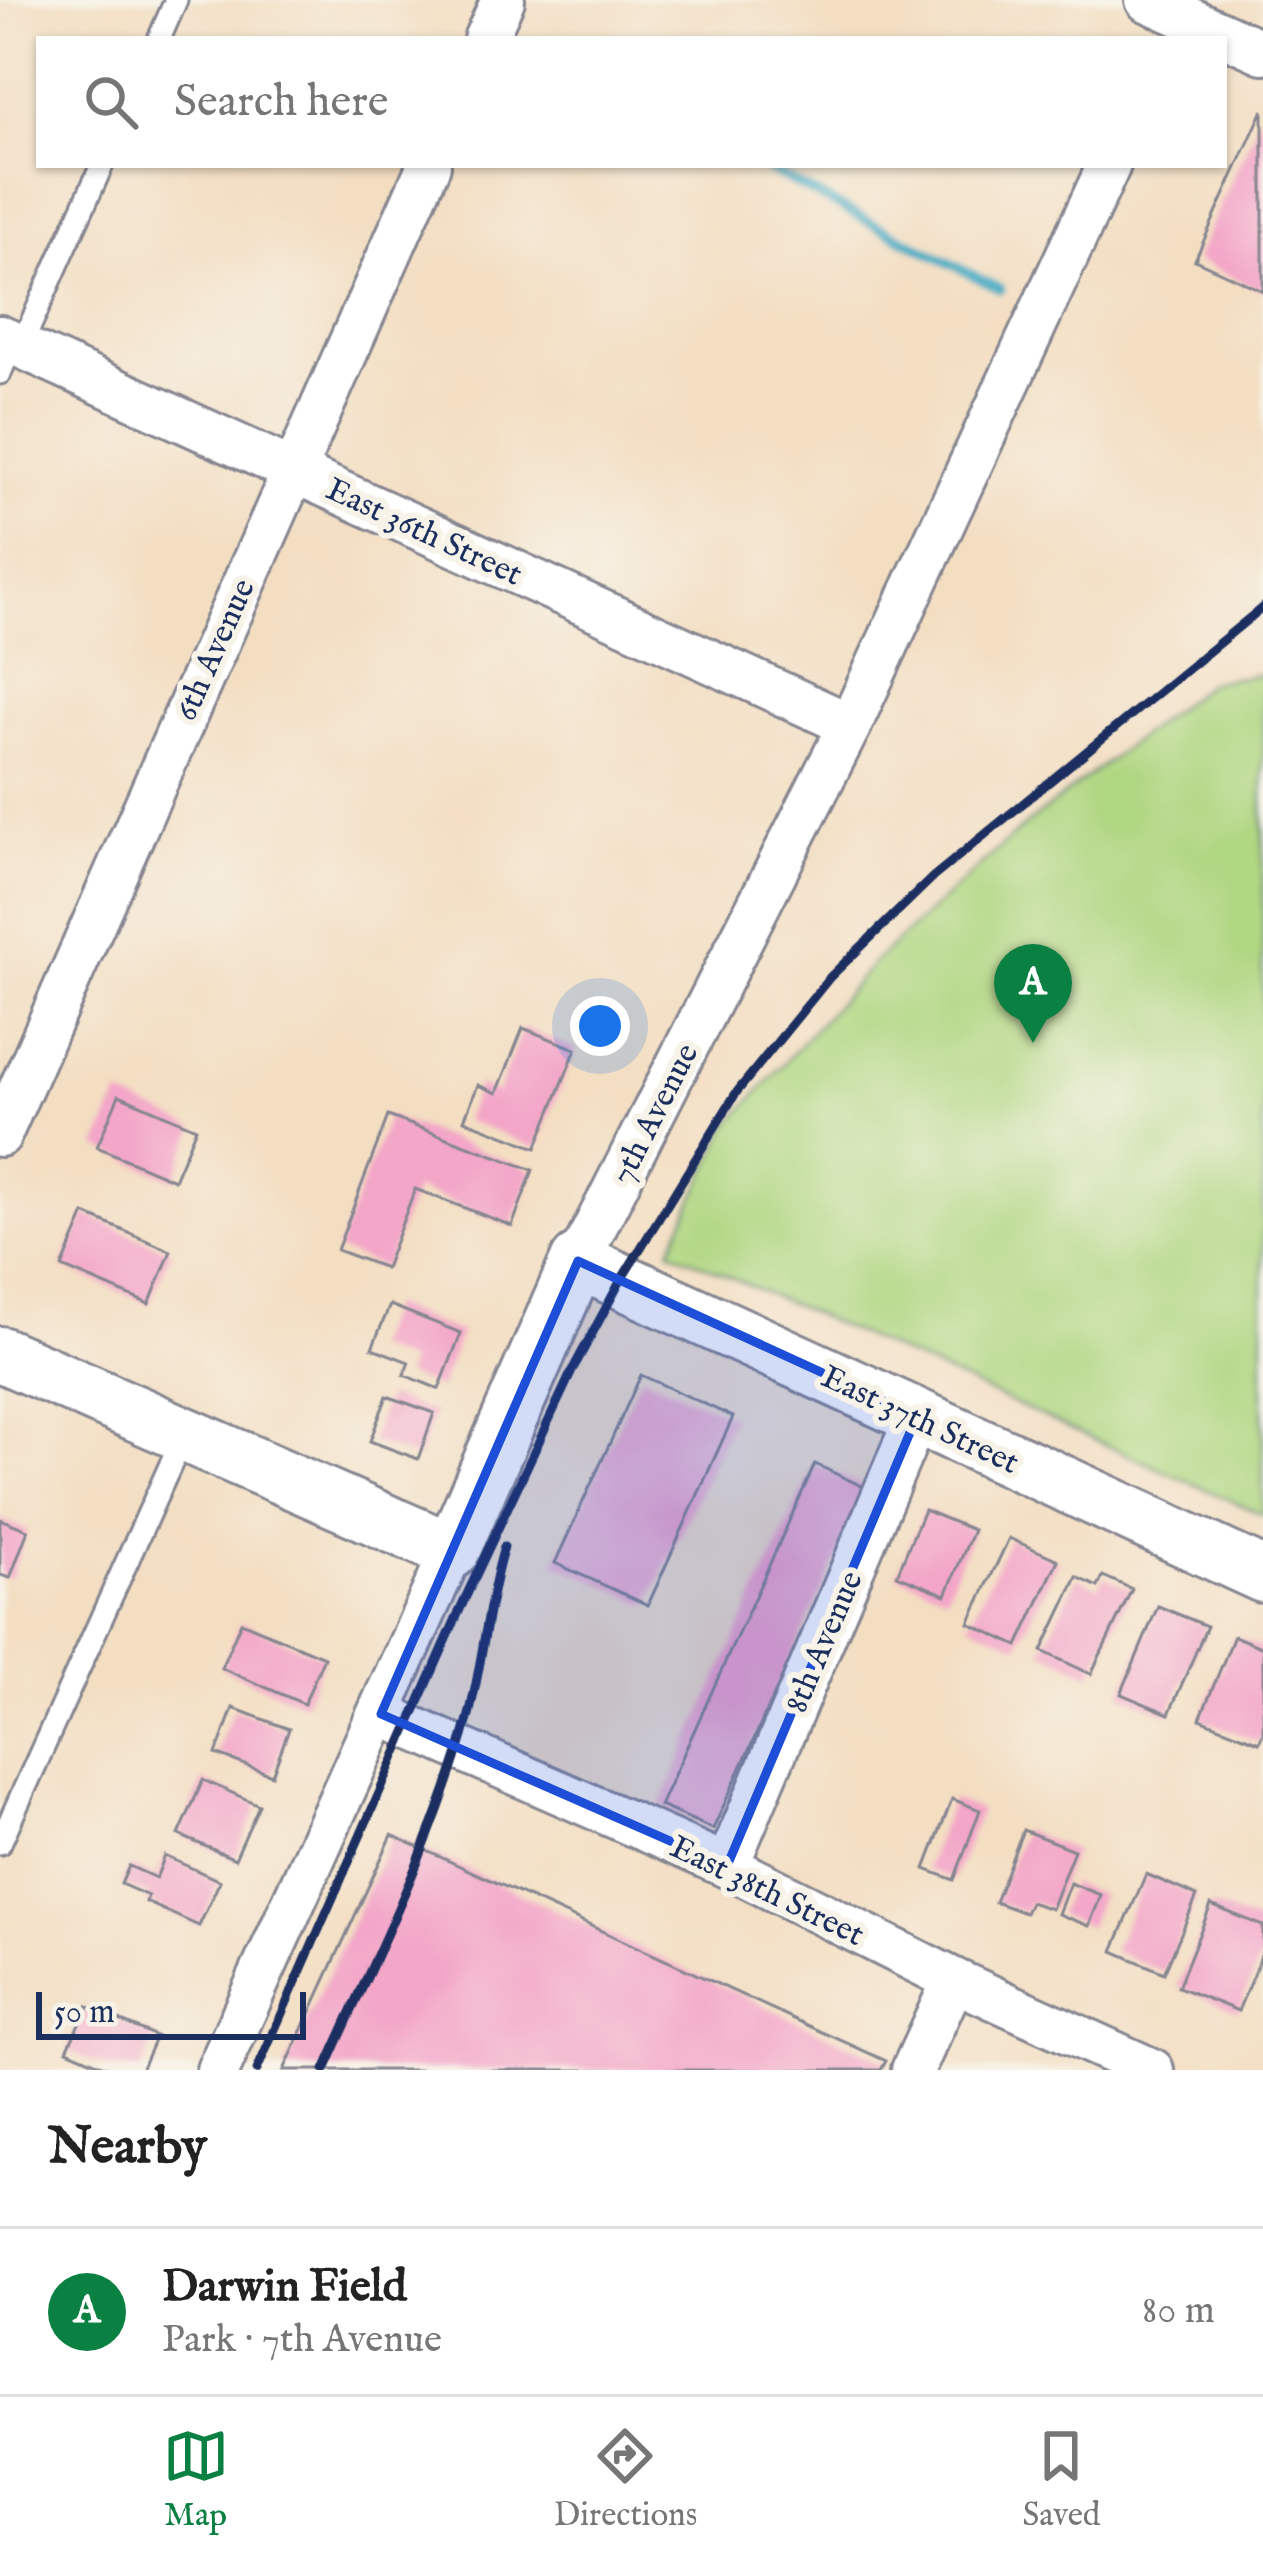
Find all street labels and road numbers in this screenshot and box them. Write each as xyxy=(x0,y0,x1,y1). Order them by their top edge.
street label: East 36th Street xyxy=(319,469,528,596)
street label: 6th Avenue xyxy=(166,573,266,728)
street label: 7th Avenue xyxy=(602,1037,709,1192)
street label: East 37th Street xyxy=(814,1357,1025,1485)
street label: 8th Avenue xyxy=(776,1565,873,1719)
street label: East 38th Street xyxy=(663,1827,871,1957)

